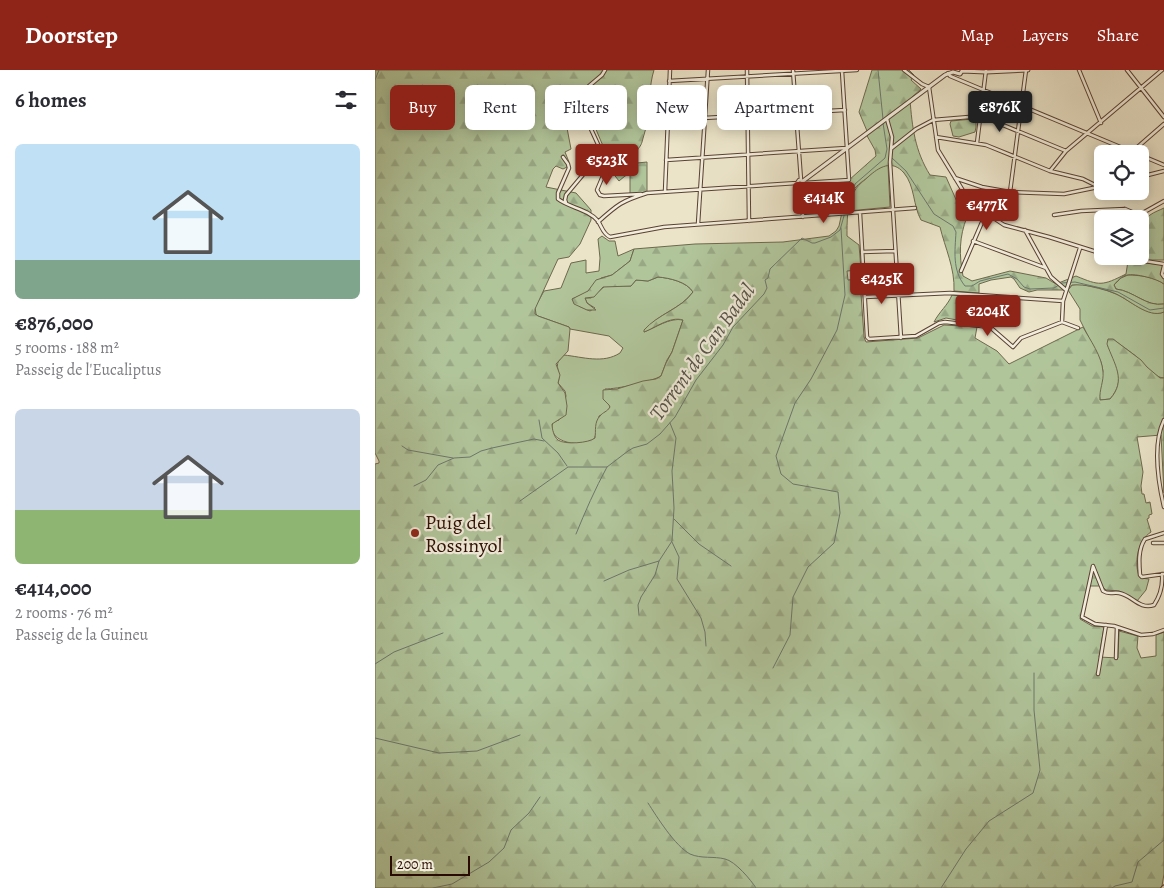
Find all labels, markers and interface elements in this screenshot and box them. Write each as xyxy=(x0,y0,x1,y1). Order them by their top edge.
text: Doorstep xyxy=(25,19,118,51)
text: Map xyxy=(961,23,994,47)
text: Layers xyxy=(1022,23,1069,47)
text: Share xyxy=(1097,23,1139,47)
chip: Buy xyxy=(390,85,455,130)
chip: Rent xyxy=(465,85,535,130)
chip: Filters xyxy=(545,85,627,130)
chip: New xyxy=(637,85,707,130)
chip: Apartment xyxy=(717,85,832,130)
text: 6 homes xyxy=(15,86,87,114)
icon: filters xyxy=(332,86,360,114)
pin: €876K xyxy=(965,90,1035,133)
text: €876K xyxy=(979,96,1021,118)
pin: €523K xyxy=(572,144,642,186)
map controls xyxy=(1094,145,1149,265)
button: locate xyxy=(1094,145,1149,200)
text: €523K xyxy=(586,149,628,171)
icon: home xyxy=(143,177,233,267)
pin: €414K xyxy=(789,182,859,224)
text: €414K xyxy=(804,187,844,209)
pin: €477K xyxy=(952,189,1022,231)
text: €477K xyxy=(967,194,1007,216)
button: layers xyxy=(1094,210,1149,265)
pin: €425K xyxy=(847,262,917,305)
text: €425K xyxy=(861,268,903,290)
water label: Torrent de Can Badal xyxy=(643,277,762,426)
pin: €204K xyxy=(953,294,1023,337)
text: €204K xyxy=(967,300,1010,322)
text: €876,000 xyxy=(15,309,93,337)
text: 5 rooms · 188 m² xyxy=(15,337,119,359)
text: Passeig de l'Eucaliptus xyxy=(15,359,161,381)
icon: home xyxy=(143,442,233,532)
place label: Puig del Rossinyol xyxy=(425,509,502,559)
marker: Puig del Rossinyol xyxy=(409,527,421,539)
text: €414,000 xyxy=(15,574,92,602)
text: 2 rooms · 76 m² xyxy=(15,602,113,624)
text: Passeig de la Guineu xyxy=(15,624,148,646)
scale bar xyxy=(390,853,470,876)
text: 200 m xyxy=(397,855,433,874)

